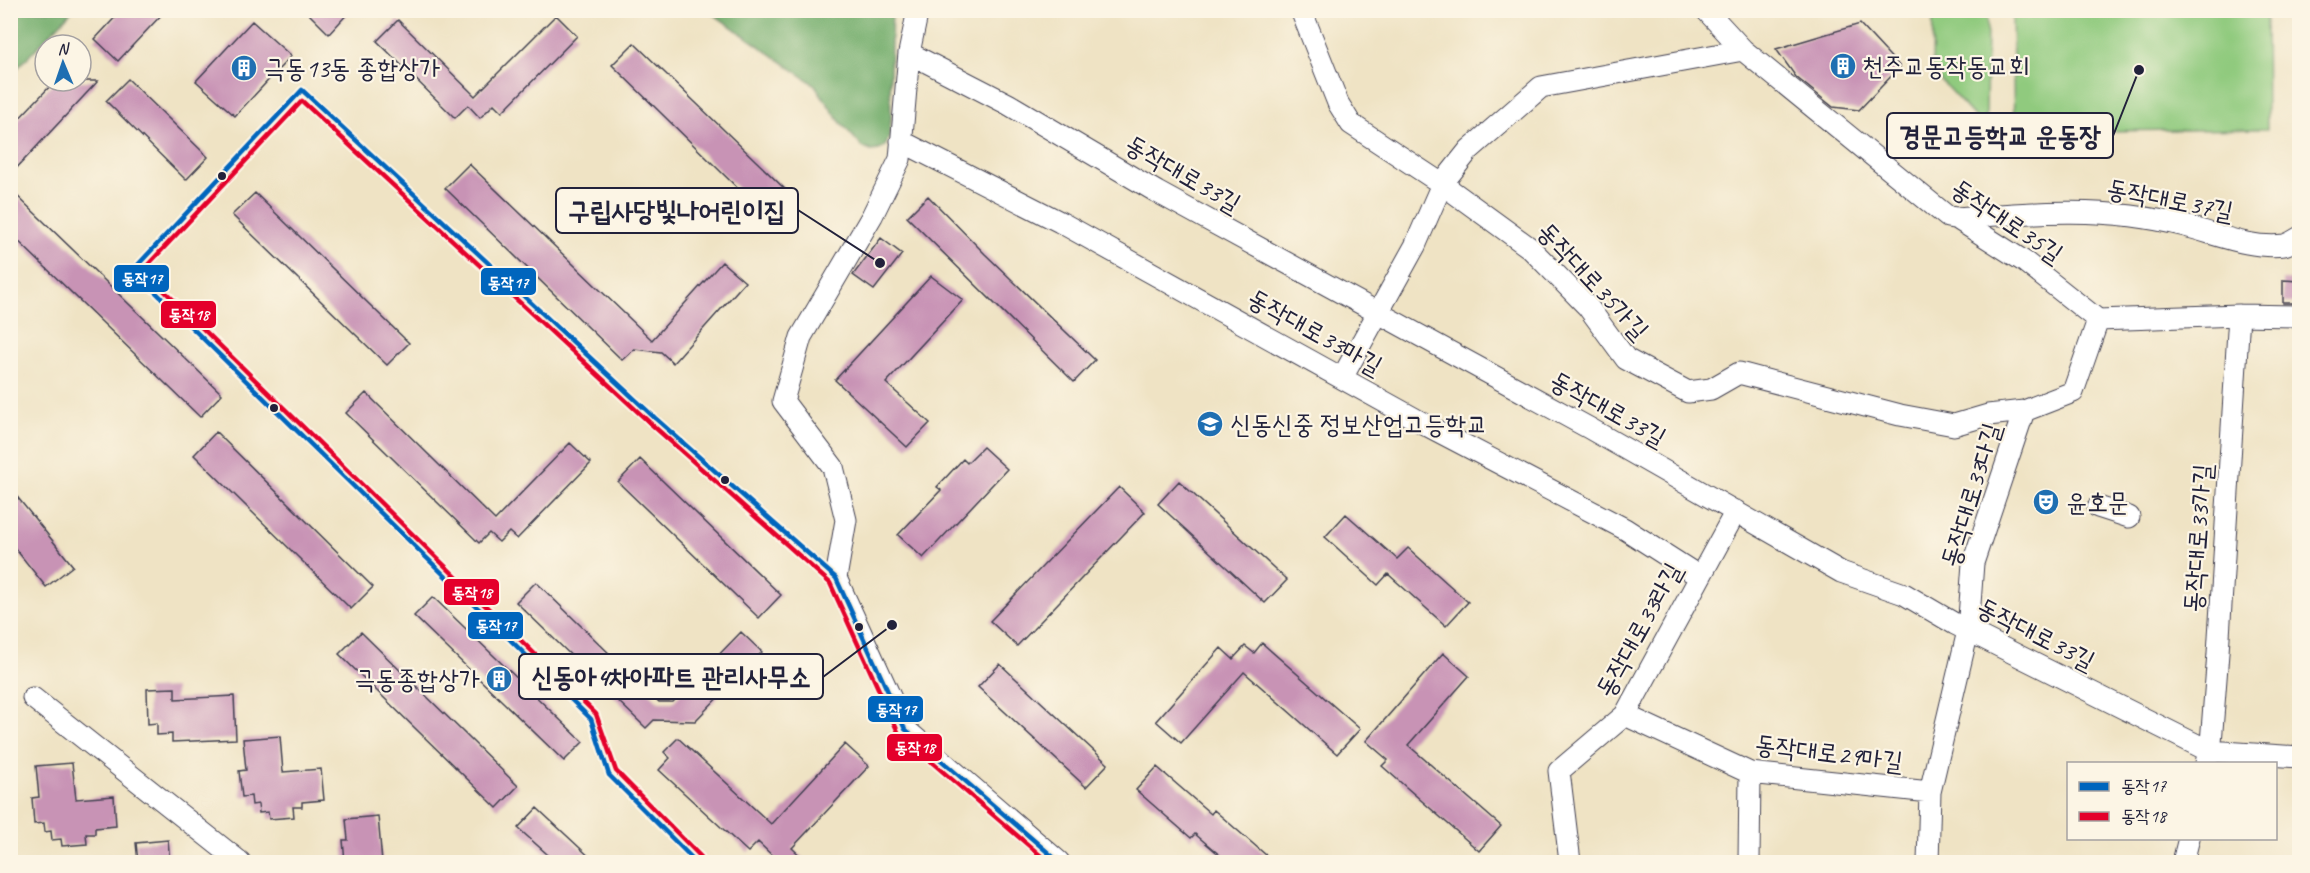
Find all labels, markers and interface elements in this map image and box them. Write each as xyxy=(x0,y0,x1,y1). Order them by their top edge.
north arrow xyxy=(33,33,93,93)
text: N xyxy=(57,39,71,59)
place label: 천주교동작동교회 xyxy=(1862,50,2029,83)
building icon: 천주교동작동교회 xyxy=(1828,51,1858,81)
place label: 극동13동 종합상가 xyxy=(264,52,440,85)
building icon: 극동13동 종합상가 xyxy=(229,53,259,83)
callout: 경문고등학교 운동장 xyxy=(1887,113,2113,158)
text: 경문고등학교 운동장 xyxy=(1899,119,2101,153)
street label: 동작대로33길 xyxy=(1119,128,1247,220)
unlabelled marker xyxy=(216,170,228,182)
street label: 동작대로35길 xyxy=(1945,172,2069,271)
street label: 동작대로37길 xyxy=(2104,172,2236,228)
callout: 구립사당빛나어린이집 xyxy=(556,188,798,233)
text: 구립사당빛나어린이집 xyxy=(568,194,786,228)
street label: 동작대로35가길 xyxy=(1530,215,1656,347)
line badge: 동작17 xyxy=(113,264,170,293)
line badge: 동작17 xyxy=(480,267,537,296)
text: 동작17 xyxy=(122,269,164,289)
text: 동작17 xyxy=(488,273,530,293)
street label: 동작대로33마길 xyxy=(1242,281,1388,383)
line badge: 동작18 xyxy=(160,300,217,329)
text: 동작18 xyxy=(169,305,211,325)
street label: 동작대로33길 xyxy=(1544,364,1672,454)
unlabelled marker xyxy=(268,402,280,414)
place label: 신동신중 정보산업고등학교 xyxy=(1230,408,1487,441)
school or university icon: 신동신중 정보산업고등학교 xyxy=(1195,409,1225,439)
street label: 동작대로33다길 xyxy=(1933,419,2009,571)
street label: 동작대로33가길 xyxy=(2176,462,2220,613)
unlabelled marker xyxy=(719,474,731,486)
place label: 윤호문 xyxy=(2066,486,2129,519)
theatre icon: 윤호문 xyxy=(2031,487,2061,517)
street label: 동작대로33라길 xyxy=(1588,557,1690,703)
line badge: 동작18 xyxy=(443,578,500,606)
text: 동작18 xyxy=(452,583,494,603)
street label: 동작대로33길 xyxy=(1971,590,2101,678)
line badge: 동작17 xyxy=(467,611,524,640)
text: 동작17 xyxy=(476,616,518,636)
unlabelled marker xyxy=(853,621,865,633)
callout: 신동아4차아파트 관리사무소 xyxy=(519,654,823,699)
text: 신동아4차아파트 관리사무소 xyxy=(531,660,811,694)
place label: 극동종합상가 xyxy=(354,663,480,696)
building icon: 극동종합상가 xyxy=(484,664,514,694)
line badge: 동작17 xyxy=(867,695,924,723)
text: 동작17 xyxy=(876,700,918,720)
street label: 동작대로29마길 xyxy=(1753,728,1905,778)
line badge: 동작18 xyxy=(886,733,943,762)
text: 동작18 xyxy=(895,738,937,758)
legend xyxy=(2067,762,2277,840)
text: 동작17 xyxy=(2121,775,2167,797)
text: 동작18 xyxy=(2121,805,2168,827)

